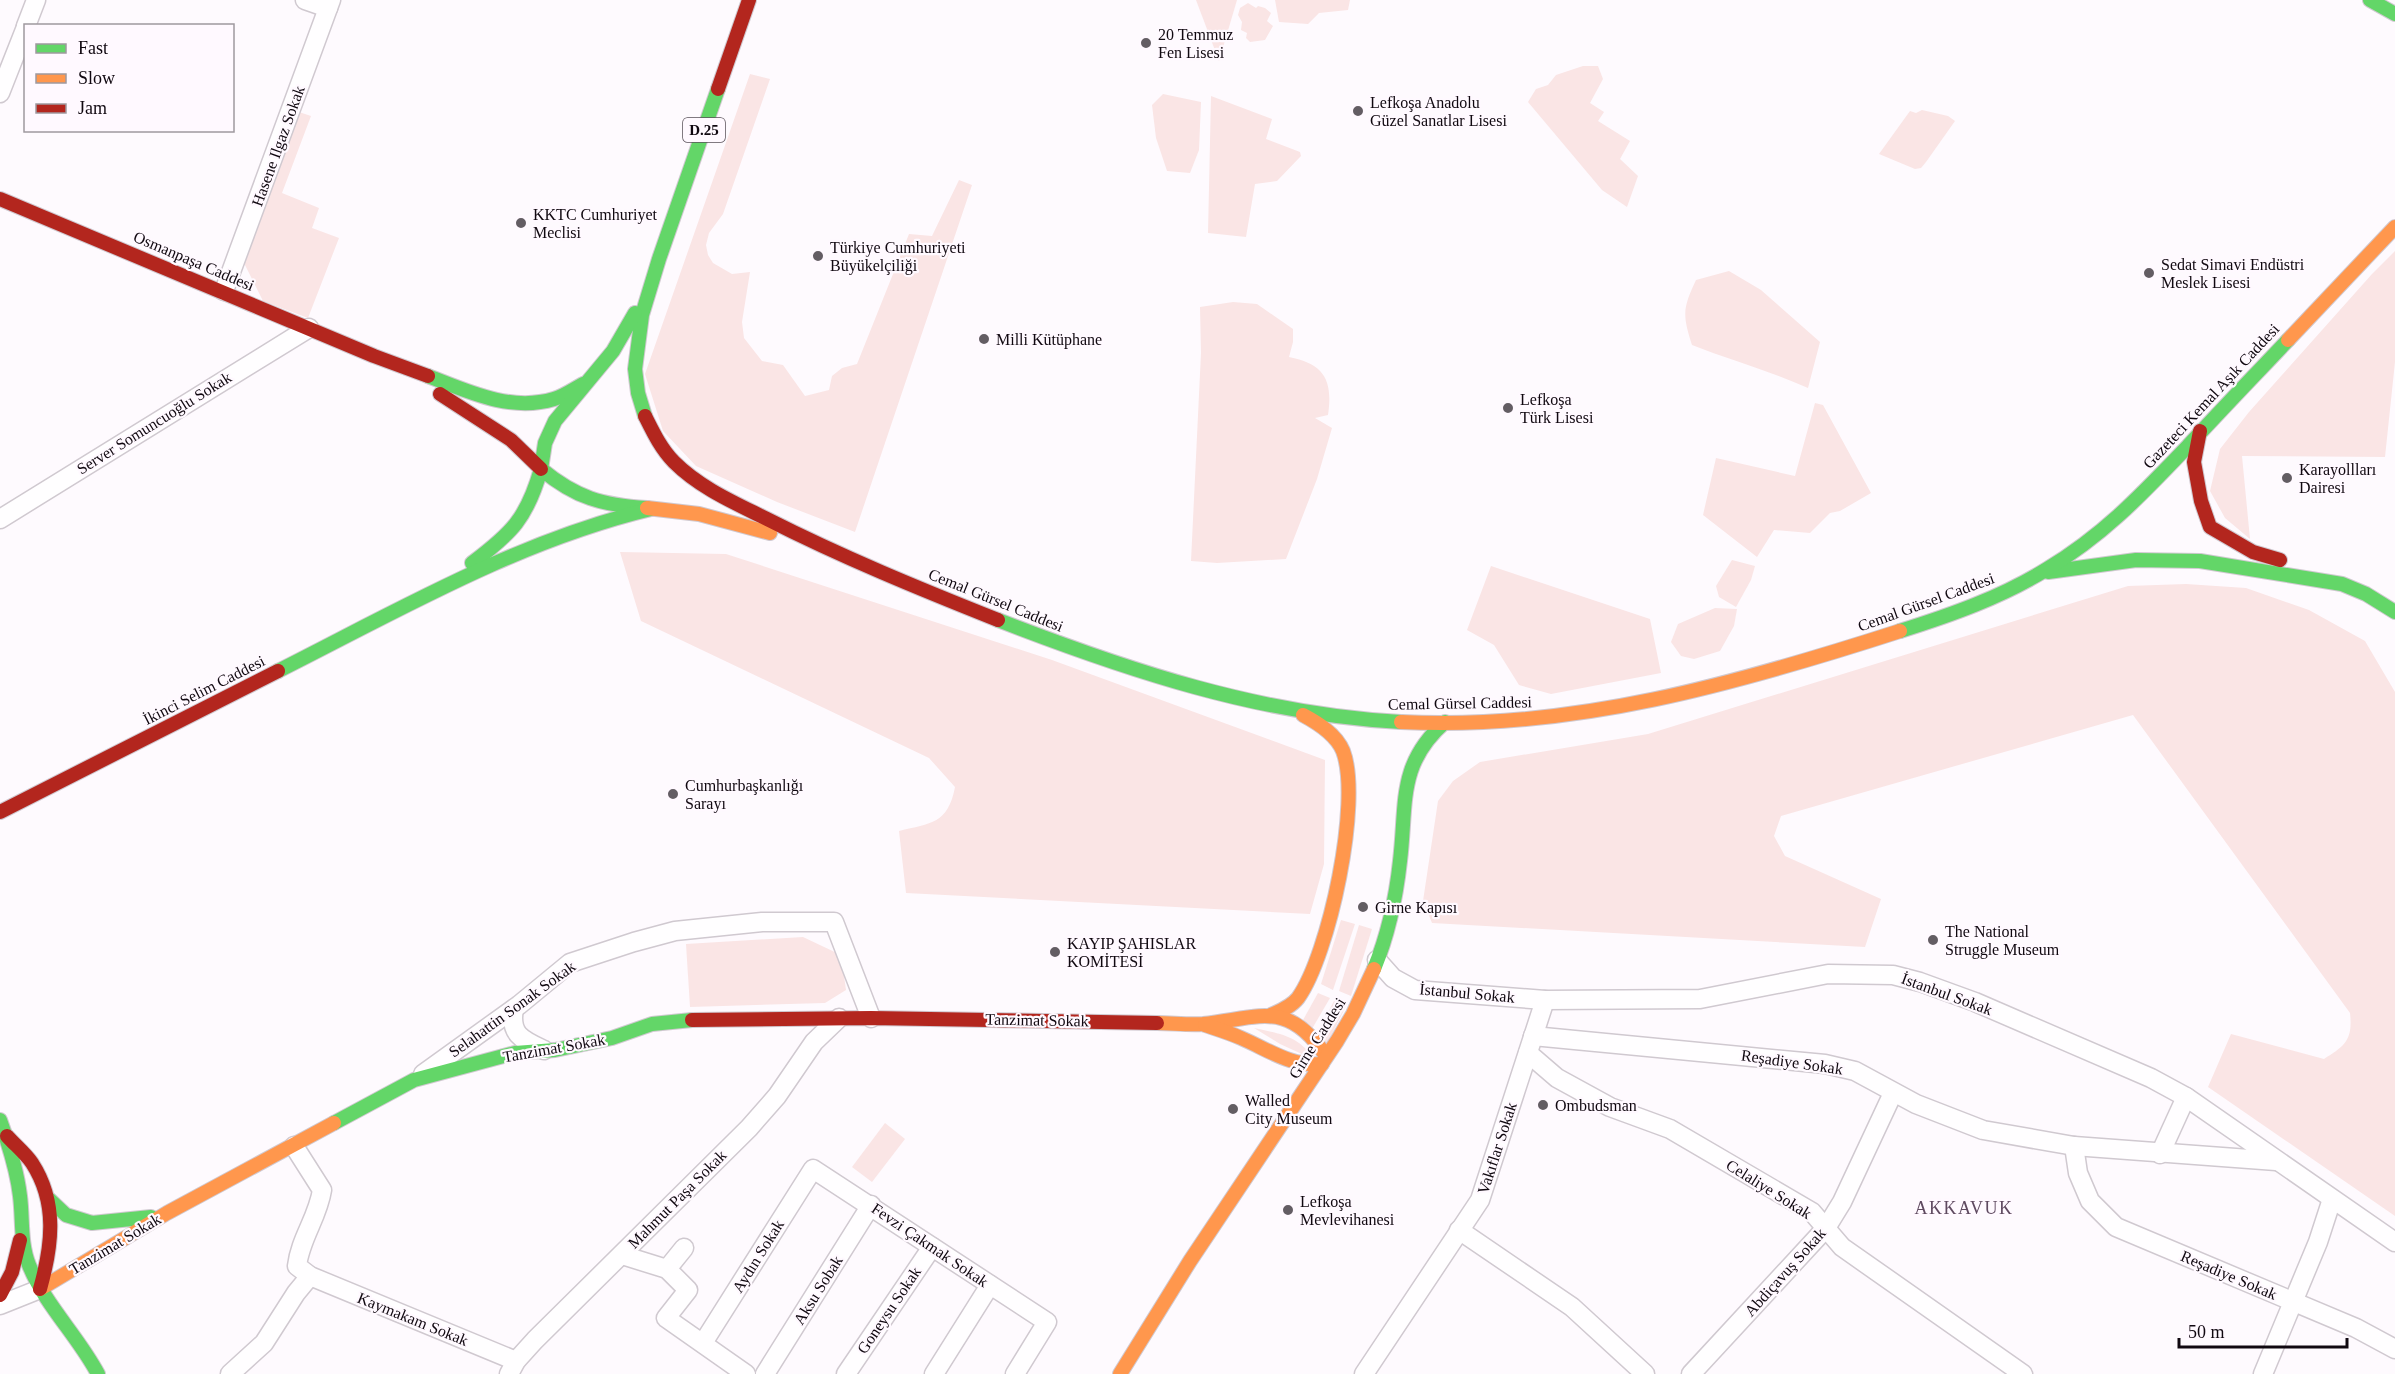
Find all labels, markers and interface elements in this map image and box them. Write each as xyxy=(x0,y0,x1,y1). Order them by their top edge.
legend xyxy=(24,24,234,132)
place label: 20 Temmuz Fen Lisesi xyxy=(1158,26,1233,61)
marker: 20 Temmuz Fen Lisesi xyxy=(1139,36,1153,50)
text: Fast xyxy=(78,38,108,58)
text: Slow xyxy=(78,68,115,88)
street label: Hasene Ilgaz Sokak xyxy=(248,83,309,209)
place label: Lefkoşa Anadolu Güzel Sanatlar Lisesi xyxy=(1370,94,1507,129)
text: Jam xyxy=(78,98,107,118)
marker: Lefkoşa Anadolu Güzel Sanatlar Lisesi xyxy=(1351,104,1365,118)
road number: D.25 xyxy=(683,118,725,142)
place label: KKTC Cumhuriyet Meclisi xyxy=(533,206,658,241)
marker: KKTC Cumhuriyet Meclisi xyxy=(514,216,528,230)
street label: Osmanpaşa Caddesi xyxy=(131,228,257,295)
place label: Türkiye Cumhuriyeti Büyükelçiliği xyxy=(830,239,966,275)
marker: Türkiye Cumhuriyeti Büyükelçiliği xyxy=(811,249,825,263)
place label: Sedat Simavi Endüstri Meslek Lisesi xyxy=(2161,256,2305,291)
marker: Sedat Simavi Endüstri Meslek Lisesi xyxy=(2142,266,2156,280)
street label: Gazeteci Kemal Aşık Caddesi xyxy=(2139,320,2284,473)
place label: Milli Kütüphane xyxy=(996,331,1102,349)
marker: Milli Kütüphane xyxy=(977,332,991,346)
street label: Server Somuncuoğlu Sokak xyxy=(74,368,235,478)
place label: Lefkoşa Türk Lisesi xyxy=(1520,391,1594,426)
marker: Lefkoşa Türk Lisesi xyxy=(1501,401,1515,415)
place label: Karayollları Dairesi xyxy=(2299,461,2377,496)
marker: Karayollları Dairesi xyxy=(2280,471,2294,485)
street label: Cemal Gürsel Caddesi xyxy=(926,565,1066,635)
street label: Cemal Gürsel Caddesi xyxy=(1855,569,1997,635)
street label: İkinci Selim Caddesi xyxy=(140,652,268,728)
street label: Cemal Gürsel Caddesi xyxy=(1388,693,1533,713)
place label: Cumhurbaşkanlığı Sarayı xyxy=(685,777,804,813)
marker: Cumhurbaşkanlığı Sarayı xyxy=(666,787,680,801)
place label: Girne Kapısı xyxy=(1375,899,1458,917)
marker: Girne Kapısı xyxy=(1356,900,1370,914)
place label: The National Struggle Museum xyxy=(1945,923,2060,959)
marker: The National Struggle Museum xyxy=(1926,933,1940,947)
place label: KAYIP ŞAHISLAR KOMİTESİ xyxy=(1067,935,1196,970)
marker: KAYIP ŞAHISLAR KOMİTESİ xyxy=(1048,945,1062,959)
street label: Selahattin Sonak Sokak xyxy=(446,957,578,1061)
street label: İstanbul Sokak xyxy=(1899,970,1995,1018)
street label: İstanbul Sokak xyxy=(1419,980,1515,1006)
street label: Girne Caddesi xyxy=(1285,994,1349,1082)
street label: Tanzimat Sokak xyxy=(985,1011,1089,1029)
street label: Tanzimat Sokak xyxy=(502,1031,606,1065)
street label: Reşadiye Sokak xyxy=(1740,1046,1844,1079)
place label: Walled City Museum xyxy=(1245,1092,1333,1128)
place label: Ombudsman xyxy=(1555,1097,1637,1114)
marker: Ombudsman xyxy=(1536,1098,1550,1112)
street label: Vakıflar Sokak xyxy=(1474,1100,1520,1196)
marker: Walled City Museum xyxy=(1226,1102,1240,1116)
street label: Mahmut Paşa Sokak xyxy=(624,1146,730,1252)
street label: Celaliye Sokak xyxy=(1723,1156,1815,1223)
place label: Lefkoşa Mevlevihanesi xyxy=(1300,1193,1395,1228)
district label: AKKAVUK xyxy=(1914,1198,2014,1218)
street label: Fevzi Çakmak Sokak xyxy=(868,1200,991,1291)
marker: Lefkoşa Mevlevihanesi xyxy=(1281,1203,1295,1217)
street label: Tanzimat Sokak xyxy=(66,1210,164,1278)
street label: Aydın Sokak xyxy=(729,1217,788,1296)
street label: Abdiçavuş Sokak xyxy=(1741,1225,1830,1320)
street label: Reşadiye Sokak xyxy=(2178,1247,2280,1304)
street label: Aksu Sobak xyxy=(790,1253,846,1327)
street label: Goneysu Sokak xyxy=(854,1263,925,1357)
street label: Kaymakam Sokak xyxy=(355,1289,471,1350)
scale bar xyxy=(2179,1311,2347,1349)
text: 50 m xyxy=(2188,1322,2225,1342)

